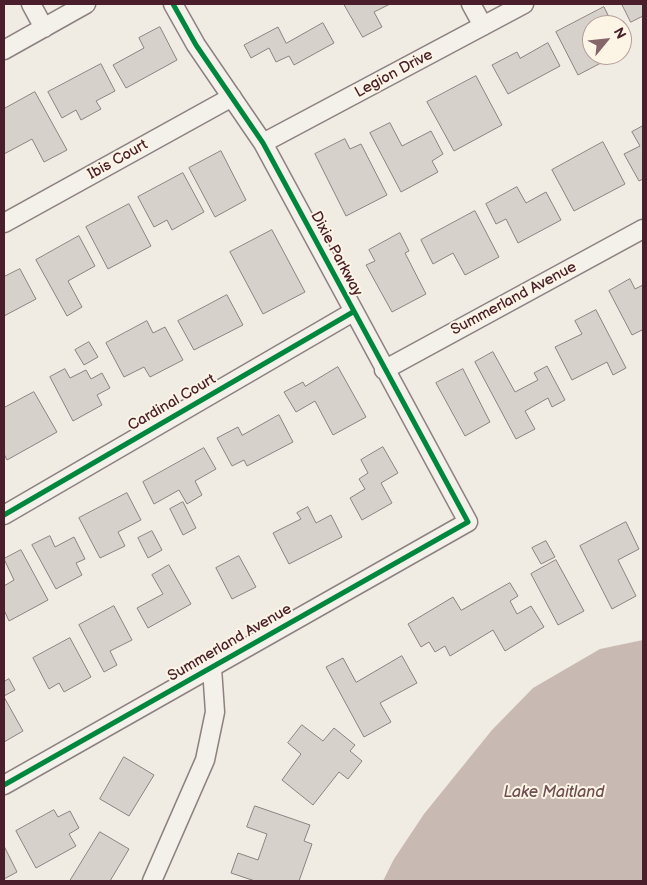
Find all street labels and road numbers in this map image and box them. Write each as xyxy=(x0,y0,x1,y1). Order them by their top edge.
street label: Legion Drive xyxy=(352,46,436,102)
street label: Ibis Court xyxy=(85,136,151,184)
street label: Dixie Parkway xyxy=(306,209,366,299)
street label: Summerland Avenue xyxy=(448,258,580,340)
street label: Cardinal Court xyxy=(125,371,219,435)
street label: Summerland Avenue xyxy=(165,600,295,686)

